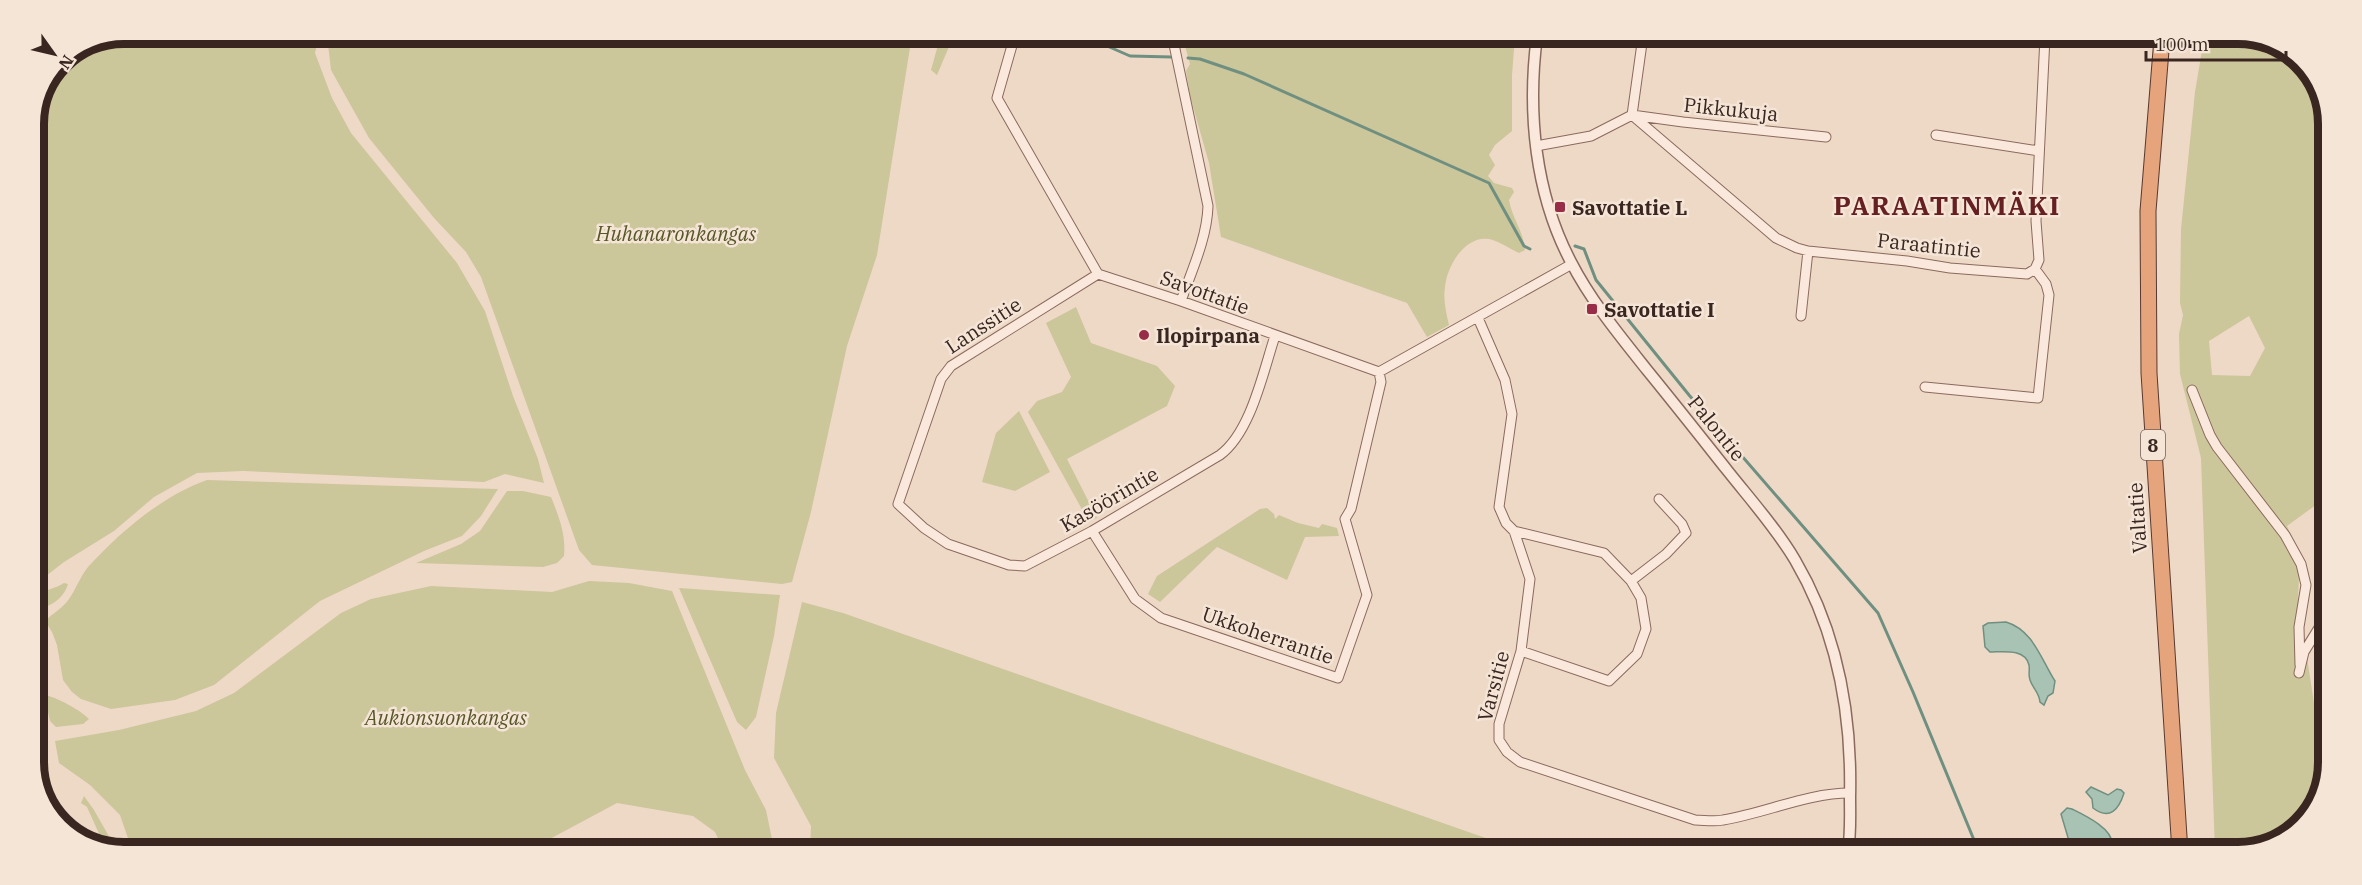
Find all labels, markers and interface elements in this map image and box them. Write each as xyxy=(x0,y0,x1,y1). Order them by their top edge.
north arrow xyxy=(24,24,84,84)
scale bar xyxy=(2146,24,2286,62)
text: 100 m xyxy=(2155,33,2209,56)
text: N xyxy=(55,52,78,73)
street label: Pikkukuja xyxy=(1682,91,1780,127)
district label: PARAATINMÄKI xyxy=(1833,188,2061,222)
place label: Savottatie L xyxy=(1572,194,1687,221)
marker: Savottatie L xyxy=(1553,200,1567,214)
park label: Huhanaronkangas xyxy=(595,220,757,247)
street label: Paraatintie xyxy=(1876,226,1982,264)
street label: Savottatie xyxy=(1157,263,1253,321)
street label: Lanssitie xyxy=(940,290,1026,360)
place label: Savottatie I xyxy=(1604,296,1715,323)
marker: Savottatie I xyxy=(1585,302,1599,316)
place label: Ilopirpana xyxy=(1156,322,1260,349)
marker: Ilopirpana xyxy=(1137,328,1151,342)
street label: Palontie xyxy=(1682,389,1752,467)
road number: 8 xyxy=(2141,430,2165,460)
street label: Kasöörintie xyxy=(1055,460,1163,538)
street label: Valtatie xyxy=(2121,482,2153,554)
street label: Ukkoherrantie xyxy=(1198,600,1338,670)
street label: Varsitie xyxy=(1471,648,1515,724)
park label: Aukionsuonkangas xyxy=(363,704,528,731)

